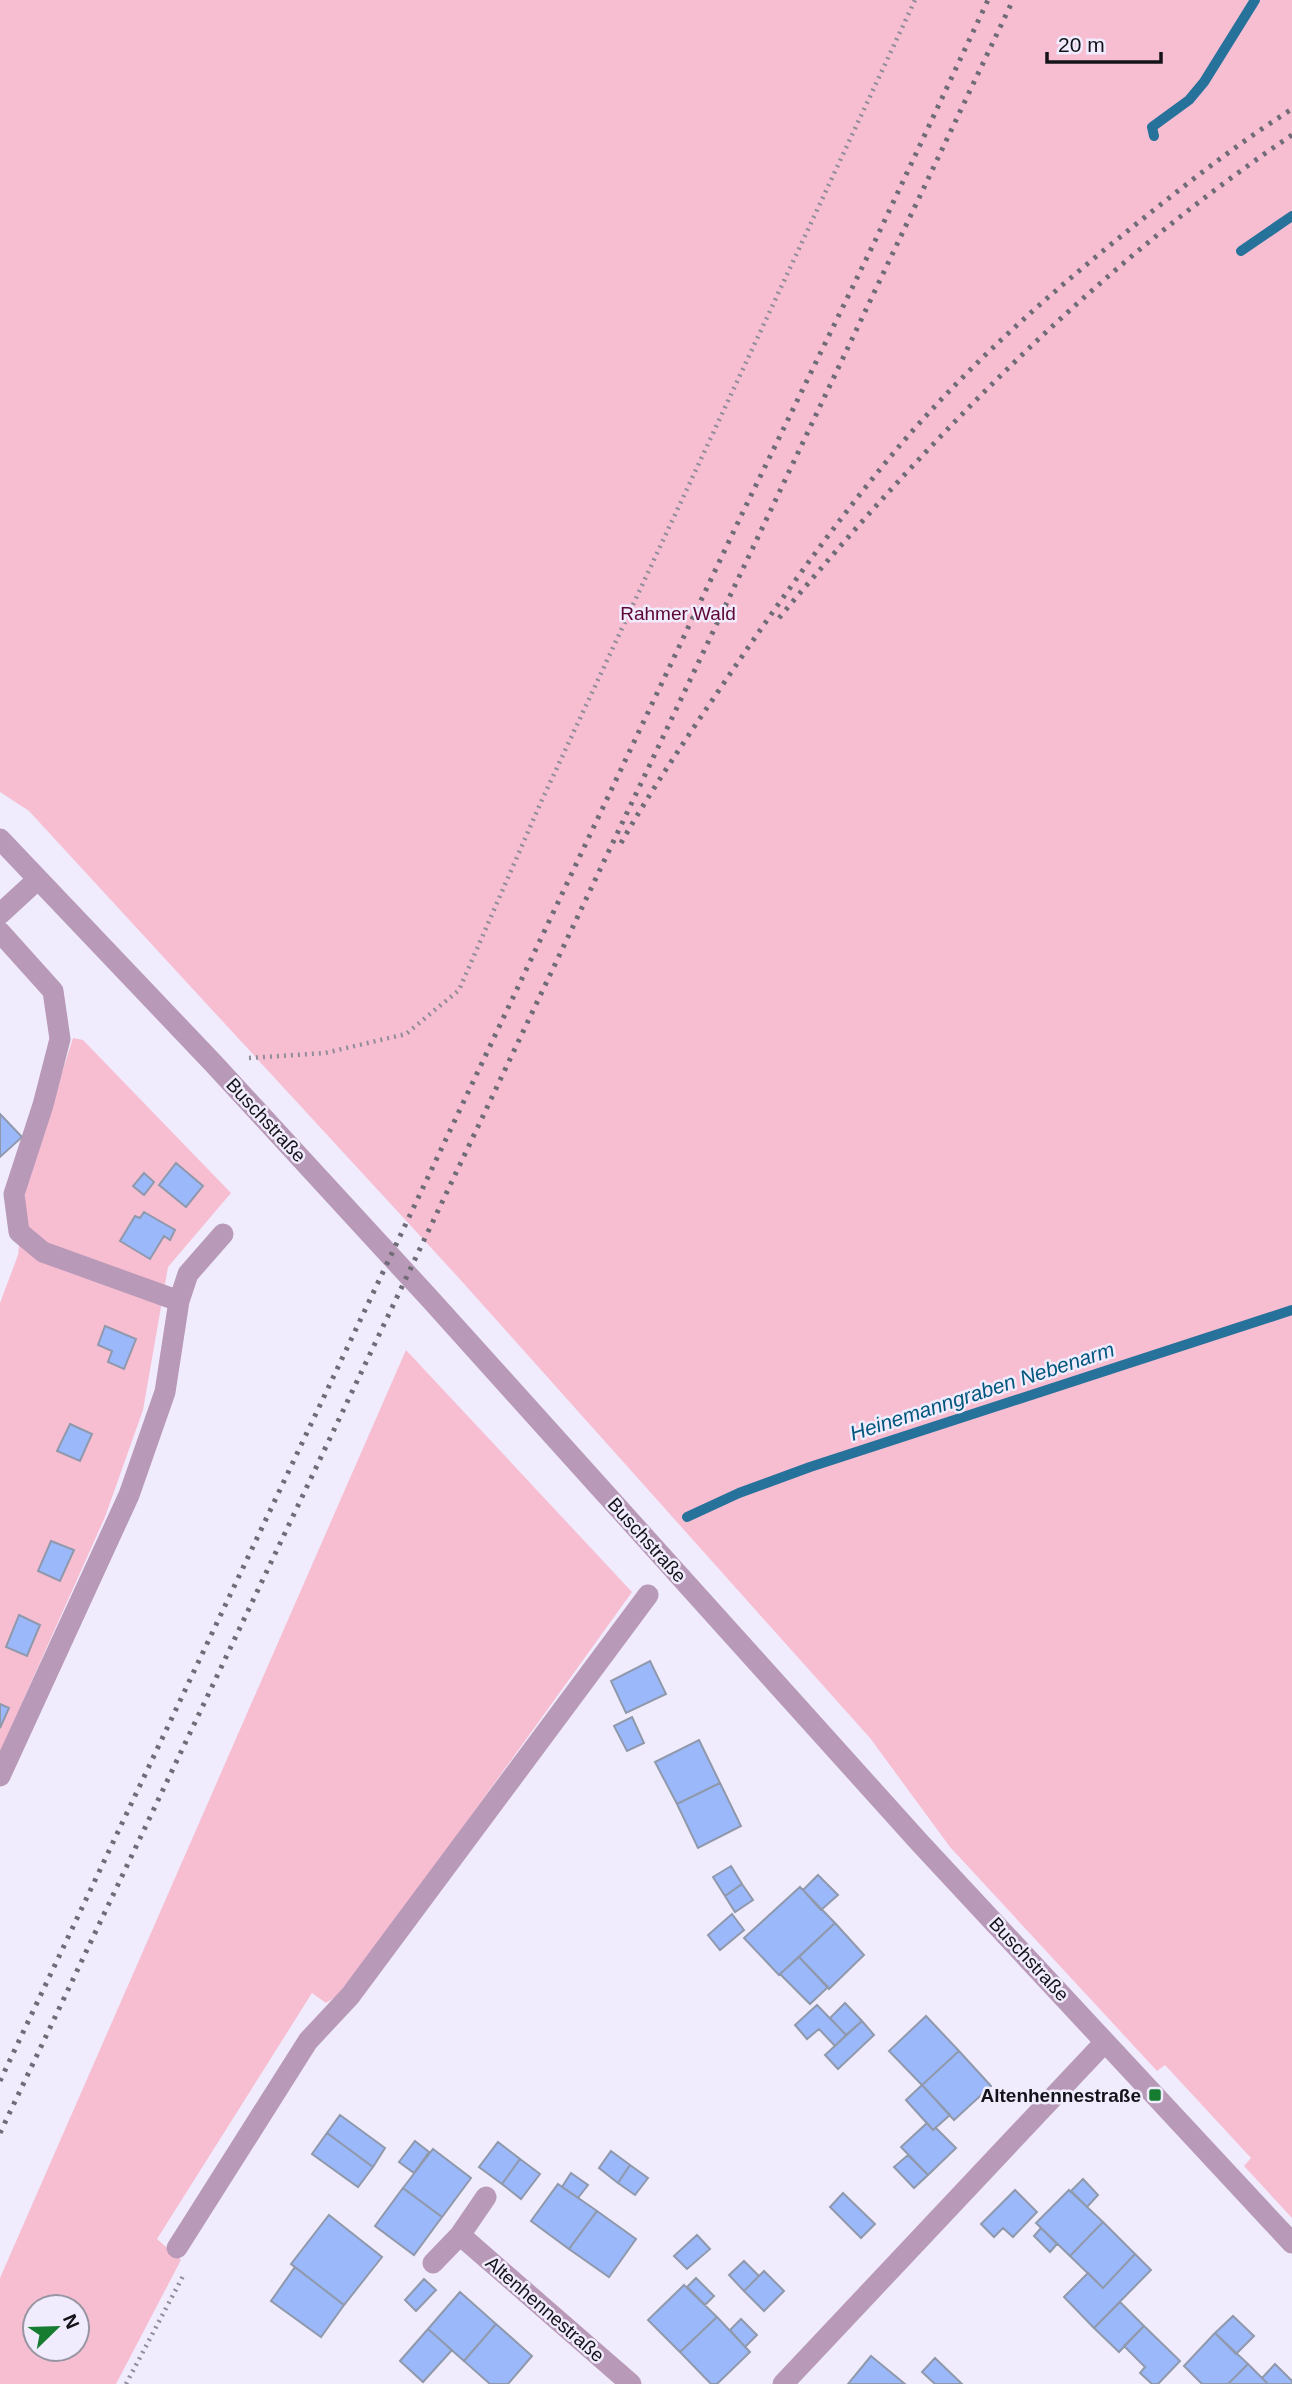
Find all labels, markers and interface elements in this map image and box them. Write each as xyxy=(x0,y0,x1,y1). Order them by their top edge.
scale bar xyxy=(1047,21,1161,65)
text: 20 m xyxy=(1058,33,1105,56)
park label: Rahmer Wald xyxy=(620,603,736,624)
street label: Buschstraße xyxy=(222,1074,310,1166)
water label: Heinemanngraben Nebenarm xyxy=(847,1337,1117,1445)
street label: Buschstraße xyxy=(604,1493,690,1587)
street label: Buschstraße xyxy=(985,1913,1073,2005)
place label: Altenhennestraße xyxy=(981,2085,1141,2106)
marker: Altenhennestraße xyxy=(1147,2087,1163,2103)
street label: Altenhennestraße xyxy=(482,2252,608,2366)
north arrow xyxy=(21,2293,91,2363)
text: N xyxy=(59,2311,84,2332)

